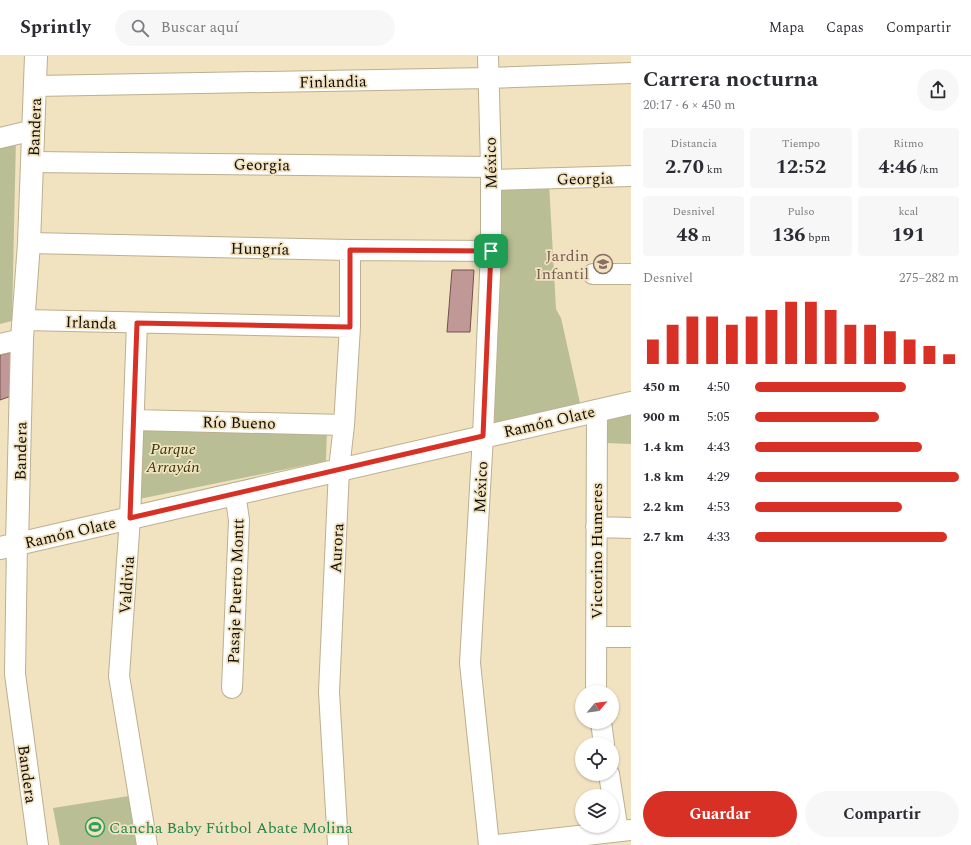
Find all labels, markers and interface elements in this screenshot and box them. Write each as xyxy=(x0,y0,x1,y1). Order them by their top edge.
search box xyxy=(115,10,395,46)
text: Sprintly xyxy=(20,13,91,42)
text: Buscar aquí xyxy=(161,16,239,39)
icon: search xyxy=(129,17,151,39)
text: Mapa xyxy=(769,17,804,38)
text: Capas xyxy=(826,17,864,38)
text: Compartir xyxy=(886,17,951,38)
text: Carrera nocturna xyxy=(643,63,818,96)
street label: Finlandia xyxy=(299,69,367,95)
button: share xyxy=(917,69,959,111)
text: 20:17 · 6 × 450 m xyxy=(643,95,735,115)
street label: Bandera xyxy=(22,97,48,157)
text: Distancia xyxy=(670,135,717,152)
text: Tiempo xyxy=(782,135,820,152)
text: Ritmo xyxy=(893,135,923,152)
street label: México xyxy=(479,137,503,189)
text: 2.70 xyxy=(665,152,704,182)
text: 12:52 xyxy=(776,152,826,182)
text: 4:46 xyxy=(878,152,917,182)
street label: Georgia xyxy=(233,153,291,177)
text: km xyxy=(704,161,722,178)
text: /km xyxy=(917,161,938,178)
street label: Georgia xyxy=(557,167,614,191)
text: Desnivel xyxy=(673,203,715,220)
text: Pulso xyxy=(787,203,815,220)
text: kcal xyxy=(898,203,918,220)
text: 48 xyxy=(676,220,699,250)
text: 136 xyxy=(772,220,806,250)
text: 191 xyxy=(891,220,925,250)
text: m xyxy=(699,229,711,246)
text: bpm xyxy=(806,229,830,246)
pin xyxy=(474,234,508,268)
street label: Hungría xyxy=(230,236,290,262)
icon: arrive xyxy=(480,240,502,262)
place label: Jardin Infantil xyxy=(536,244,589,286)
school or university icon: Jardin Infantil xyxy=(592,253,614,275)
text: Desnivel xyxy=(643,268,693,288)
text: 275–282 m xyxy=(899,268,959,288)
street label: Irlanda xyxy=(65,310,117,336)
text: 450 m xyxy=(643,377,680,397)
text: 4:50 xyxy=(707,377,730,397)
street label: Ramón Olate xyxy=(501,400,597,444)
text: 900 m xyxy=(643,407,680,427)
text: 5:05 xyxy=(707,407,730,427)
street label: Río Bueno xyxy=(202,410,276,436)
street label: Bandera xyxy=(8,421,34,481)
park label: Parque Arrayán xyxy=(145,437,200,479)
text: 1.4 km xyxy=(643,437,684,457)
text: 4:43 xyxy=(707,437,730,457)
street label: México xyxy=(468,460,494,514)
text: 1.8 km xyxy=(643,467,684,487)
text: 4:29 xyxy=(707,467,730,487)
street label: Victorino Humeres xyxy=(585,483,609,619)
text: 2.2 km xyxy=(643,497,684,517)
text: 4:53 xyxy=(707,497,730,517)
street label: Ramón Olate xyxy=(22,511,118,555)
street label: Pasaje Puerto Montt xyxy=(221,518,251,664)
street label: Aurora xyxy=(324,522,350,574)
text: 2.7 km xyxy=(643,527,684,547)
text: 4:33 xyxy=(707,527,730,547)
street label: Valdivia xyxy=(113,555,141,615)
north arrow xyxy=(575,685,619,729)
map controls xyxy=(575,685,619,833)
button: locate xyxy=(575,737,619,781)
street label: Bandera xyxy=(11,743,43,805)
button: layers xyxy=(575,789,619,833)
button: Guardar xyxy=(643,791,797,837)
button: Compartir xyxy=(805,791,959,837)
sports icon: Cancha Baby Fútbol Abate Molina xyxy=(84,816,106,838)
place label: Cancha Baby Fútbol Abate Molina xyxy=(109,816,353,840)

